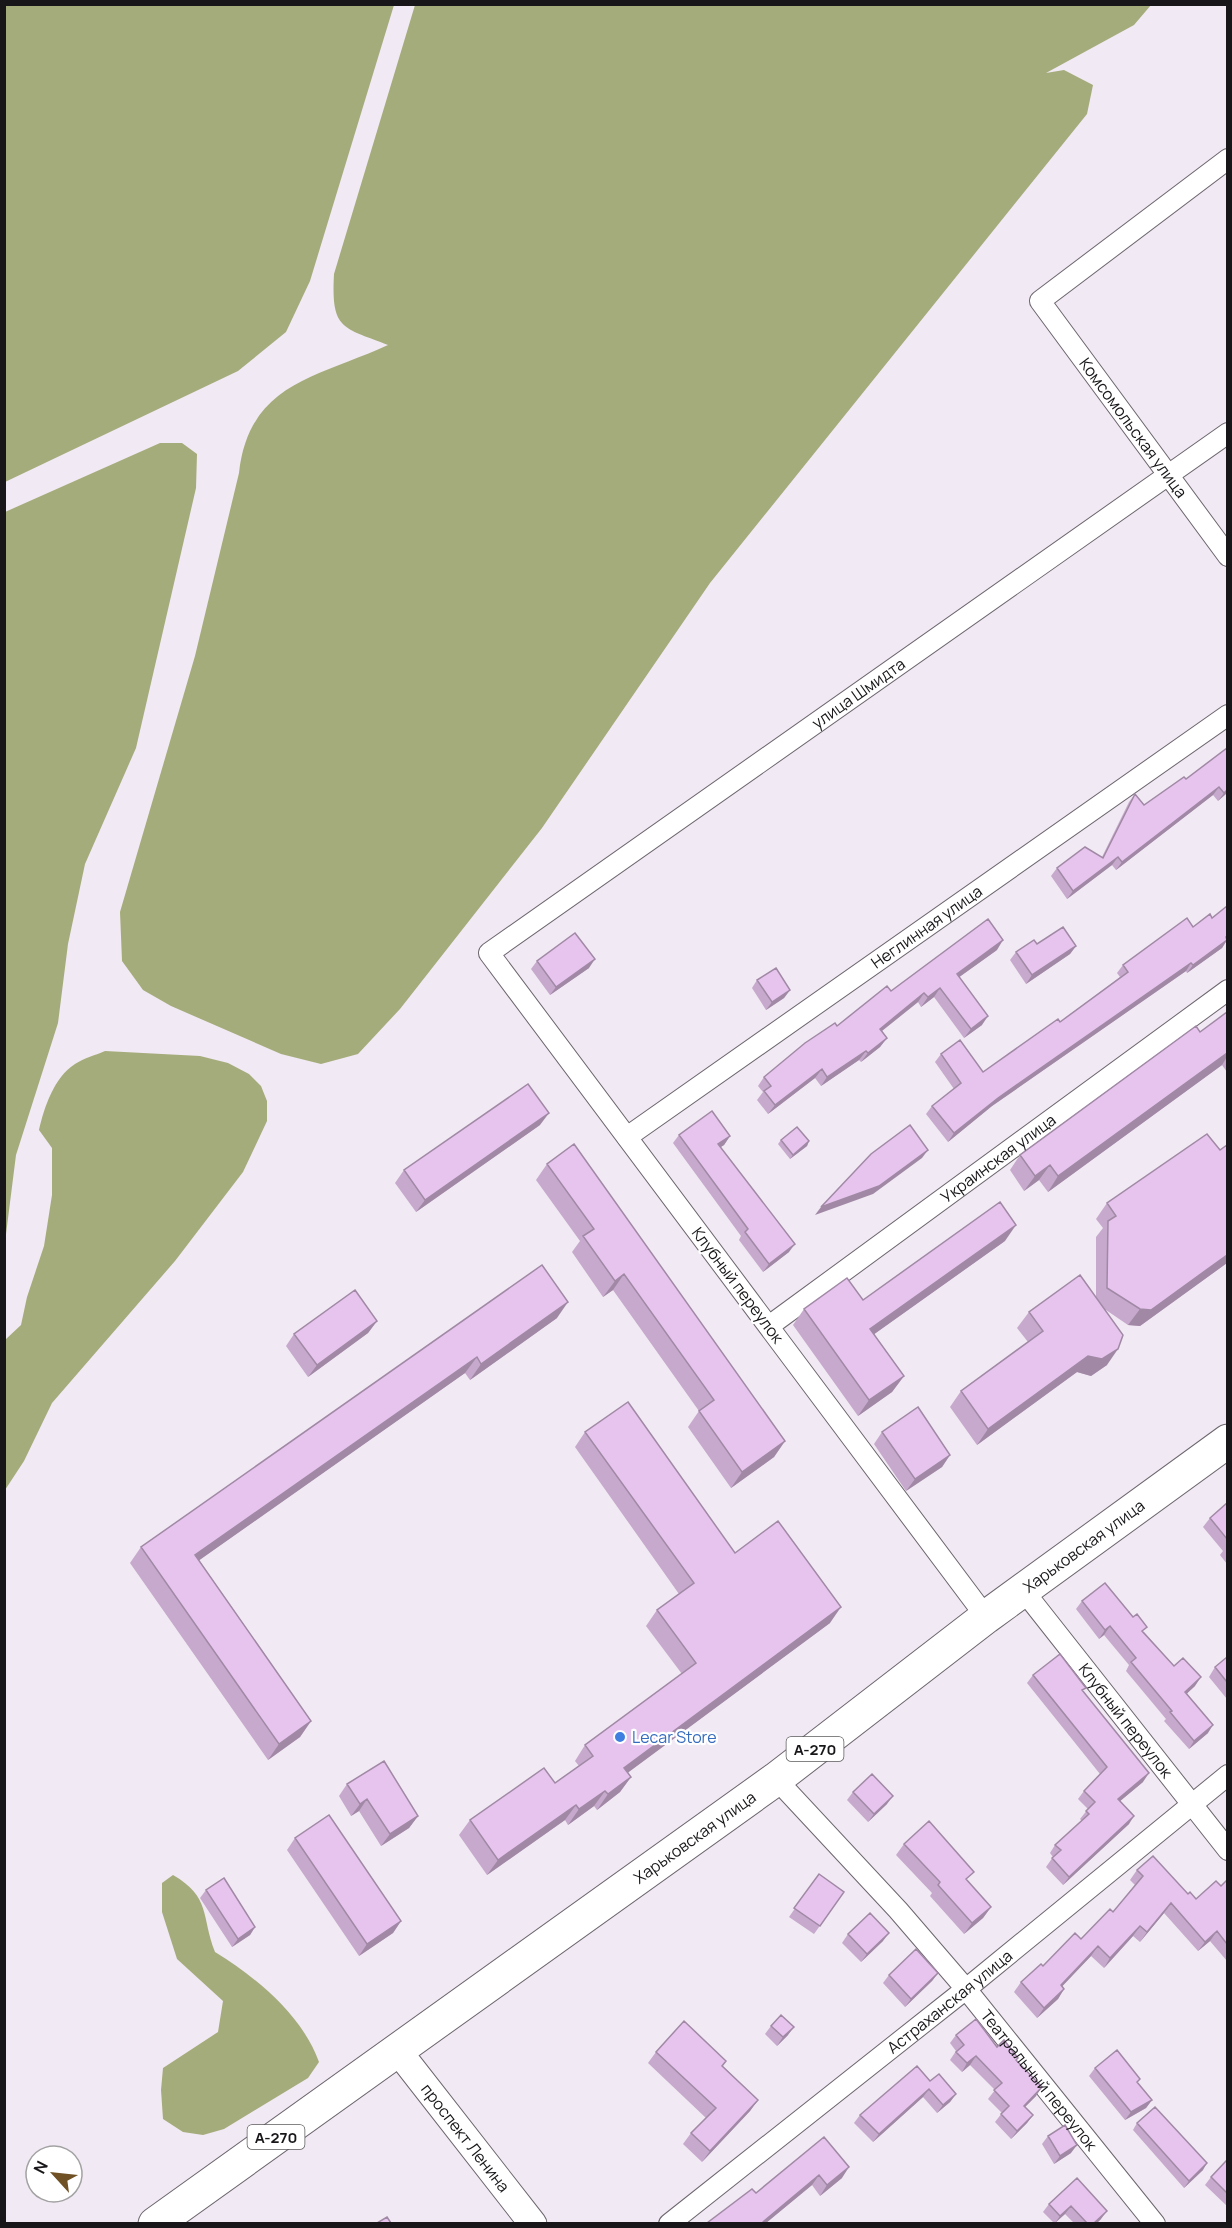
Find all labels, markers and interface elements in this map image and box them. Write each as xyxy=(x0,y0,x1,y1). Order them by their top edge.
street label: Комсомольская улица xyxy=(1074,353,1192,502)
street label: улица Шмидта xyxy=(807,653,909,734)
street label: Неглинная улица xyxy=(867,880,986,973)
street label: Украинская улица xyxy=(936,1109,1060,1208)
street label: Клубный переулок xyxy=(687,1222,790,1348)
street label: Харьковская улица xyxy=(1018,1494,1149,1598)
street label: Клубный переулок xyxy=(1074,1658,1179,1783)
place label: Lecar Store xyxy=(632,1726,717,1748)
marker: Lecar Store xyxy=(613,1730,627,1744)
road number: А-270 xyxy=(786,1737,844,1761)
street label: Харьковская улица xyxy=(629,1786,760,1889)
street label: Астраханская улица xyxy=(882,1945,1017,2058)
street label: Театральный переулок xyxy=(976,2005,1103,2156)
street label: проспект Ленина xyxy=(416,2079,515,2197)
road number: А-270 xyxy=(248,2125,304,2149)
north arrow xyxy=(24,2144,84,2204)
text: N xyxy=(28,2157,53,2177)

